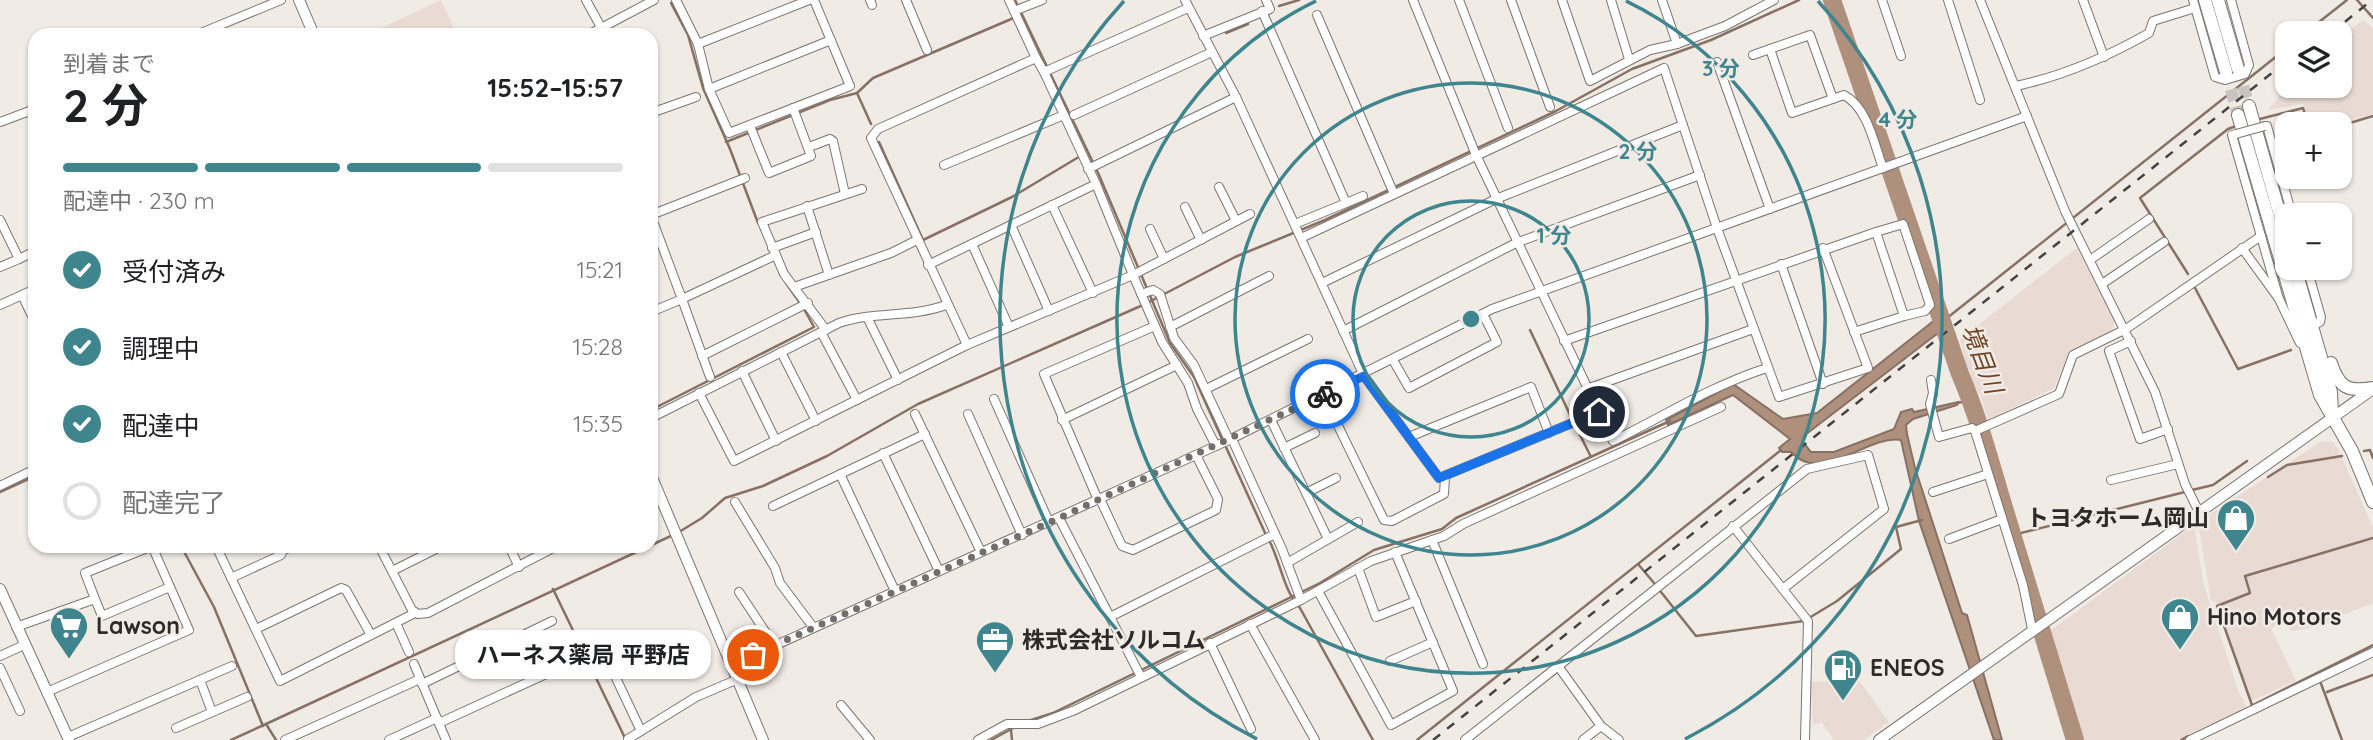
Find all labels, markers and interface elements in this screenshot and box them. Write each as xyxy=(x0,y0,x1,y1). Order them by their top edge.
map controls xyxy=(2275,21,2352,280)
button: layers xyxy=(2275,21,2352,98)
text: 到着まで xyxy=(63,49,155,78)
text: 3 分 xyxy=(1702,55,1740,81)
text: 15:52–15:57 xyxy=(487,71,623,104)
text: 2 分 xyxy=(63,76,148,134)
text: 4 分 xyxy=(1878,106,1918,132)
button: + xyxy=(2275,112,2352,189)
text: 2 分 xyxy=(1619,138,1657,164)
text: 配達中 · 230 m xyxy=(63,186,215,215)
button: − xyxy=(2275,203,2352,280)
text: 1 分 xyxy=(1536,222,1572,248)
icon: check xyxy=(63,251,101,289)
text: 受付済み xyxy=(122,255,226,288)
text: 15:21 xyxy=(576,255,623,284)
centre of rings xyxy=(1459,307,1483,331)
water label: 境目川 xyxy=(1956,320,2011,400)
icon: check xyxy=(63,328,101,366)
text: 調理中 xyxy=(122,332,200,365)
text: 15:28 xyxy=(572,332,623,361)
courier xyxy=(1290,359,1360,429)
icon: bike xyxy=(1306,375,1344,413)
pin xyxy=(1569,382,1629,442)
icon: home xyxy=(1580,393,1618,431)
icon: check xyxy=(63,405,101,443)
text: 配達中 xyxy=(122,409,200,442)
text: 15:35 xyxy=(573,409,623,438)
text: 配達完了 xyxy=(122,486,226,519)
shop icon: トヨタホーム岡山 xyxy=(2215,497,2257,552)
place label: トヨタホーム岡山 xyxy=(2026,503,2209,532)
shop icon: Hino Motors xyxy=(2159,596,2201,651)
place label: Hino Motors xyxy=(2207,602,2341,631)
supermarket icon: Lawson xyxy=(48,605,90,660)
place label: Lawson xyxy=(96,611,180,640)
office icon: 株式会社ソルコム xyxy=(974,619,1016,674)
pin xyxy=(723,625,783,685)
place label: 株式会社ソルコム xyxy=(1022,625,1206,654)
callout: ハーネス薬局 平野店 xyxy=(456,630,711,680)
icon: bag xyxy=(734,636,772,674)
text: ハーネス薬局 平野店 xyxy=(476,640,690,669)
fuel station icon: ENEOS xyxy=(1822,647,1864,702)
place label: ENEOS xyxy=(1870,653,1944,682)

